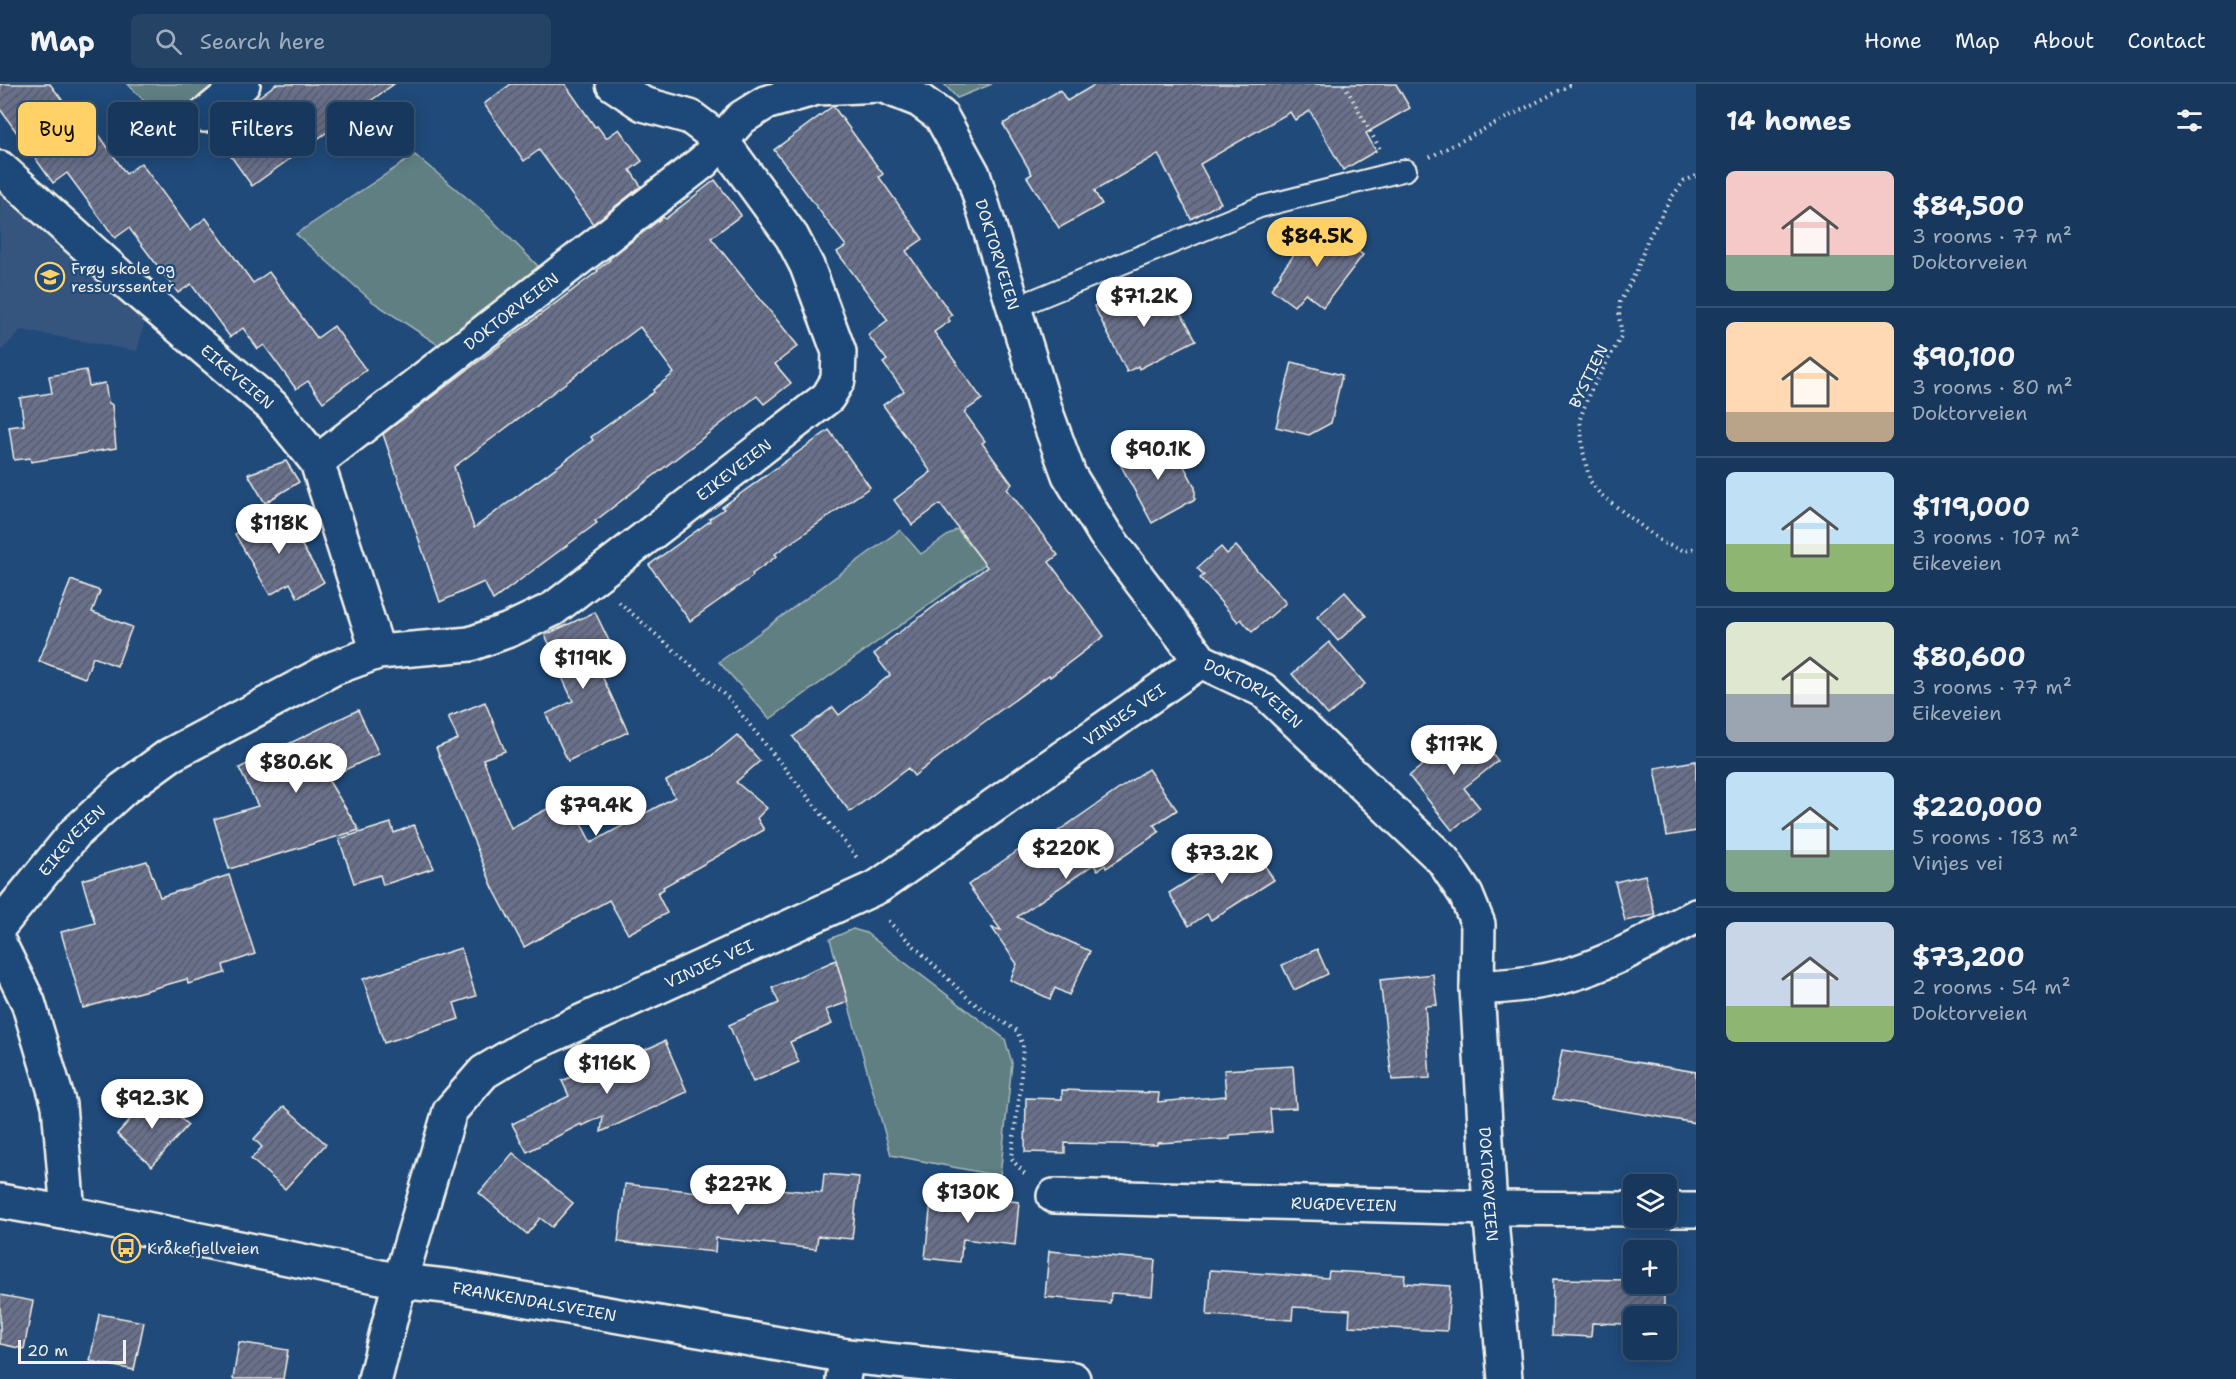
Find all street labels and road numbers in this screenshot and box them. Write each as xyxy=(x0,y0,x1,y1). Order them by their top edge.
street label: DOKTORVEIEN xyxy=(970,197,1024,313)
street label: DOKTORVEIEN xyxy=(460,268,563,355)
street label: EIKEVEIEN xyxy=(196,340,278,414)
street label: BYSTIEN xyxy=(1564,341,1613,411)
street label: EIKEVEIEN xyxy=(692,434,776,506)
street label: DOKTORVEIEN xyxy=(1200,654,1307,733)
street label: VINJES VEI xyxy=(1079,679,1170,751)
street label: EIKEVEIEN xyxy=(34,800,110,881)
street label: VINJES VEI xyxy=(661,935,757,993)
street label: DOKTORVEIEN xyxy=(1474,1126,1503,1242)
street label: RUGDEVEIEN xyxy=(1291,1193,1397,1216)
street label: FRANKENDALSVEIEN xyxy=(451,1277,618,1326)

